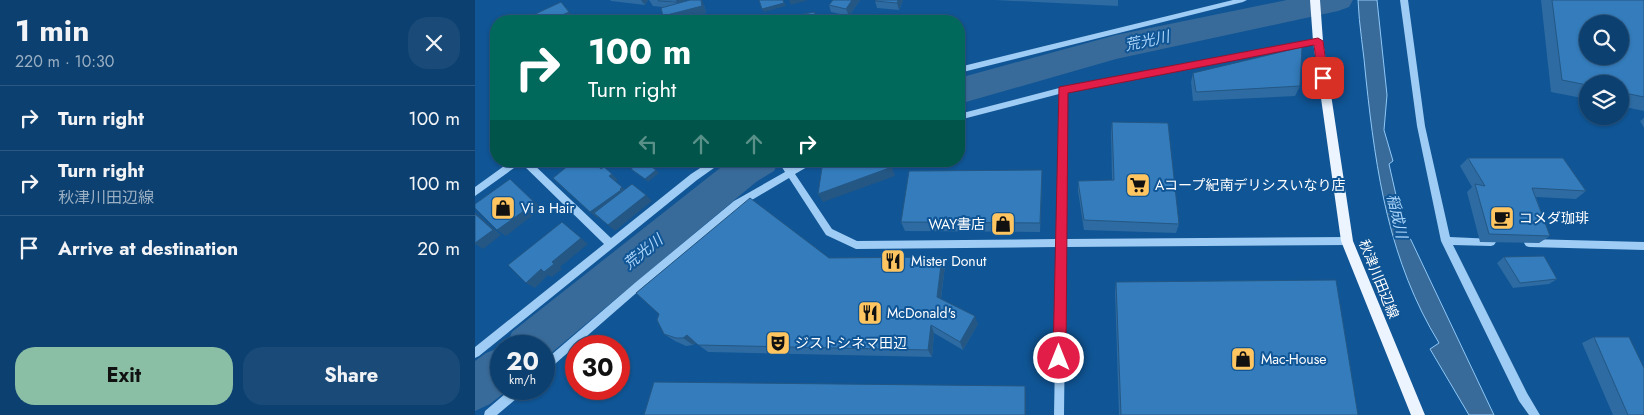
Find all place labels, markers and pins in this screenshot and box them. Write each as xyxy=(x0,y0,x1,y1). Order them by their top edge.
pin xyxy=(1302,57,1344,99)
supermarket icon: Aコープ紀南デリシスいなり店 xyxy=(1125,172,1151,198)
place label: Aコープ紀南デリシスいなり店 xyxy=(1155,175,1345,195)
shop icon: Vi a Hair xyxy=(490,195,516,221)
place label: Vi a Hair xyxy=(521,198,574,218)
cafe icon: コメダ珈琲 xyxy=(1489,205,1515,231)
place label: コメダ珈琲 xyxy=(1519,208,1589,228)
shop icon: WAY書店 xyxy=(990,211,1016,237)
place label: WAY書店 xyxy=(928,214,985,234)
restaurant icon: Mister Donut xyxy=(880,248,906,274)
place label: Mister Donut xyxy=(911,251,987,271)
restaurant icon: McDonald's xyxy=(857,300,883,326)
place label: McDonald's xyxy=(887,303,956,323)
theatre icon: ジストシネマ田辺 xyxy=(765,330,791,356)
place label: ジストシネマ田辺 xyxy=(795,333,907,353)
shop icon: Mac-House xyxy=(1230,346,1256,372)
place label: Mac-House xyxy=(1261,349,1327,369)

